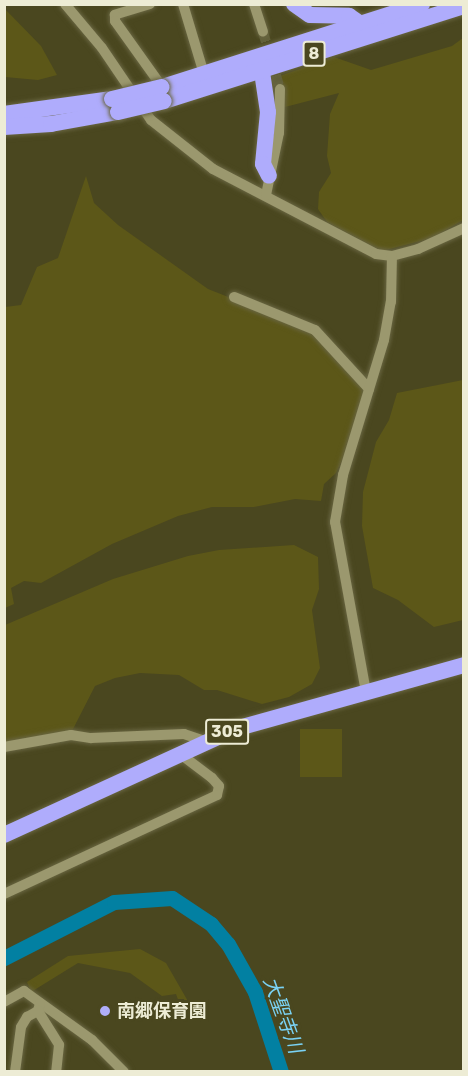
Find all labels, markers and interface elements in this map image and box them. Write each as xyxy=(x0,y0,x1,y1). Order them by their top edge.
road number: 8 xyxy=(302,41,326,67)
road number: 305 xyxy=(204,719,250,745)
water label: 大聖寺川 xyxy=(258,973,308,1057)
place label: 南郷保育園 xyxy=(117,1000,207,1022)
marker: 南郷保育園 xyxy=(98,1004,112,1018)

